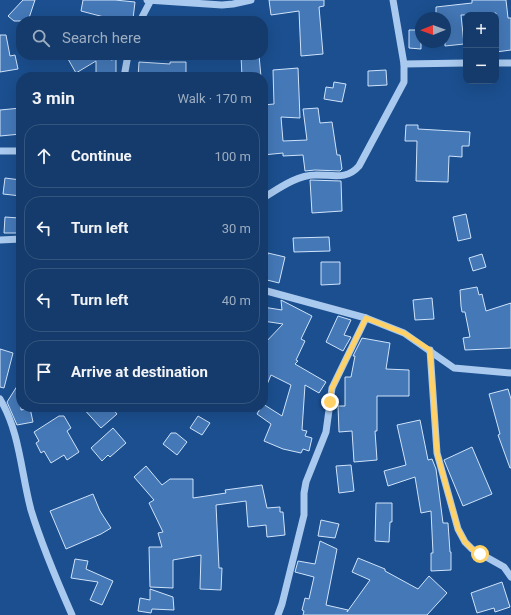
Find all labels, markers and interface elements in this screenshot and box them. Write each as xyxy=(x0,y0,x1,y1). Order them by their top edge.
north arrow xyxy=(415,12,451,48)
map controls xyxy=(463,12,499,84)
button: + xyxy=(463,12,499,48)
search box xyxy=(16,16,268,60)
icon: search xyxy=(30,27,52,49)
text: Search here xyxy=(62,29,141,47)
button: − xyxy=(463,48,499,84)
text: 3 min xyxy=(32,88,75,108)
text: Walk · 170 m xyxy=(177,91,252,106)
icon: ahead xyxy=(33,145,55,167)
text: Continue xyxy=(71,147,132,165)
text: 100 m xyxy=(214,149,251,164)
icon: left xyxy=(33,217,55,239)
text: Turn left xyxy=(71,219,128,237)
text: 30 m xyxy=(222,221,251,236)
icon: left xyxy=(33,289,55,311)
text: Turn left xyxy=(71,291,128,309)
text: 40 m xyxy=(222,293,251,308)
icon: arrive xyxy=(33,361,55,383)
text: Arrive at destination xyxy=(71,363,208,381)
route end xyxy=(321,393,339,411)
route start xyxy=(471,545,489,563)

